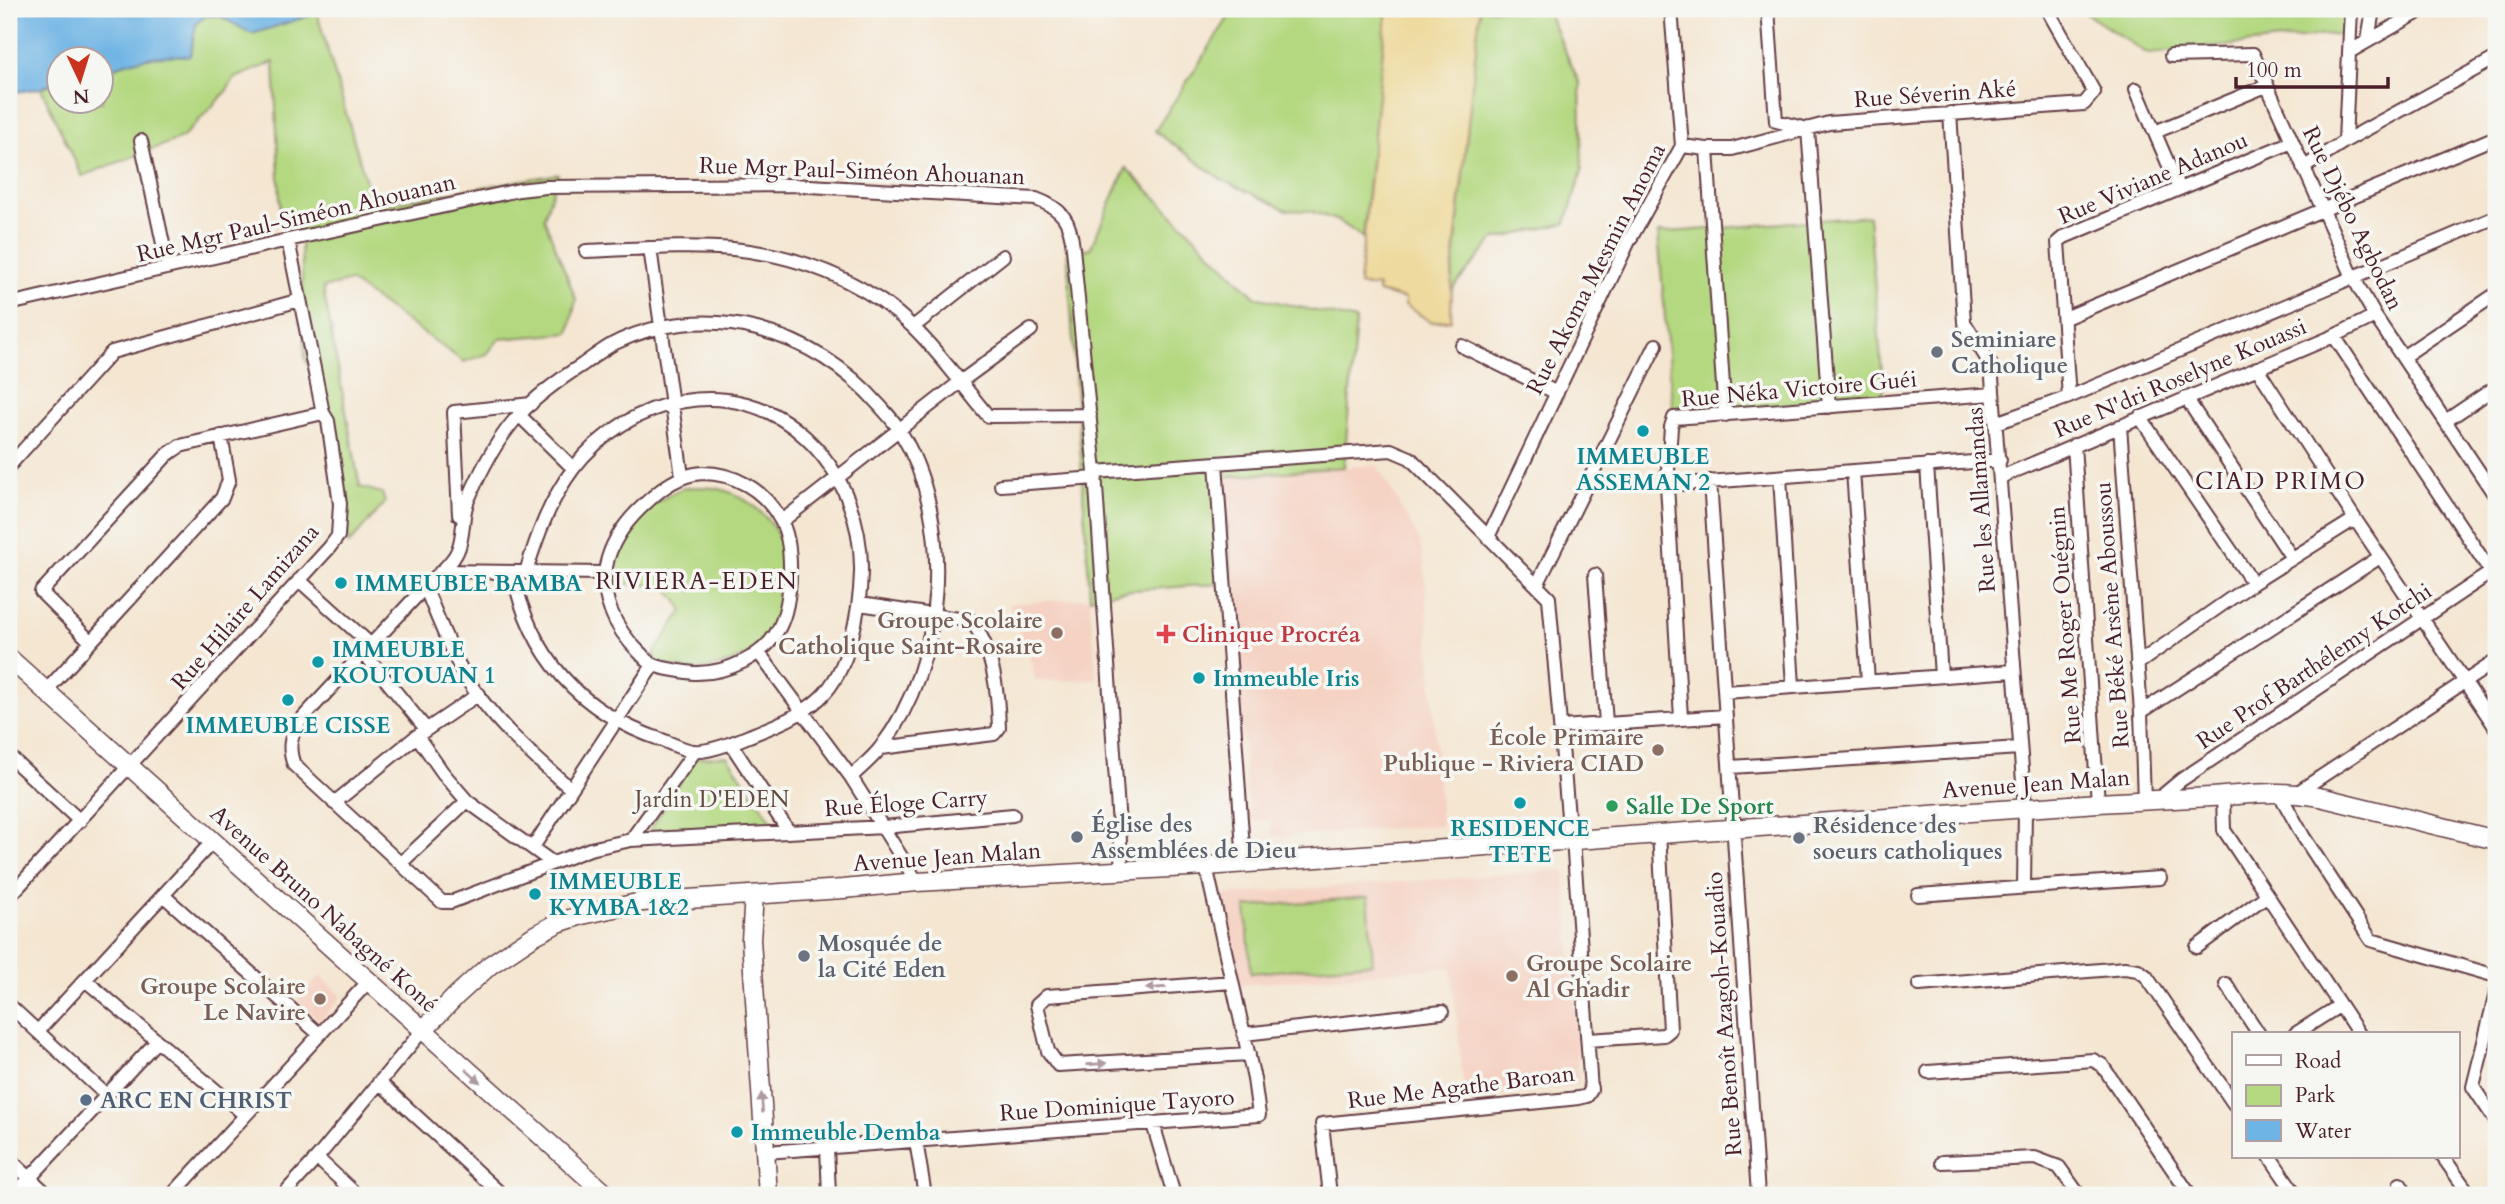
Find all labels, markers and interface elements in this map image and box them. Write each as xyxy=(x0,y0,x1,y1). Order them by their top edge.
north arrow xyxy=(46,46,116,116)
scale bar xyxy=(2236,46,2388,90)
text: 100 m xyxy=(2246,56,2302,85)
street label: Rue Séverin Aké xyxy=(1853,73,2017,115)
text: N xyxy=(71,82,90,110)
street label: Rue Djébo Agbodan xyxy=(2295,121,2411,315)
street label: Rue Viviane Adanou xyxy=(2054,124,2252,232)
street label: Rue Akoma Mesmin Anoma xyxy=(1519,138,1673,400)
street label: Rue Mgr Paul-Siméon Ahouanan xyxy=(698,150,1026,192)
street label: Rue Mgr Paul-Siméon Ahouanan xyxy=(134,166,458,270)
street label: Rue N'dri Roselyne Kouassi xyxy=(2049,311,2311,445)
place label: Seminiare Catholique xyxy=(1951,324,2068,381)
marker: Seminiare Catholique xyxy=(1929,344,1945,360)
street label: Rue Néka Victoire Guéi xyxy=(1680,363,1918,415)
street label: Rue les Allamandas xyxy=(1959,406,2003,594)
marker: IMMEUBLE ASSEMAN 2 xyxy=(1635,423,1651,439)
place label: IMMEUBLE ASSEMAN 2 xyxy=(1576,441,1710,498)
district label: CIAD PRIMO xyxy=(2195,465,2367,498)
street label: Rue Béké Arsène Aboussou xyxy=(2087,481,2137,749)
street label: Rue Me Roger Ouégnin xyxy=(2041,505,2089,745)
street label: Rue Hilaire Lamizana xyxy=(164,517,326,697)
district label: RIVIERA-EDEN xyxy=(595,565,799,598)
place label: IMMEUBLE BAMBA xyxy=(355,568,583,599)
marker: IMMEUBLE BAMBA xyxy=(333,575,349,591)
street label: Rue Prof Barthélemy Kotchi xyxy=(2190,576,2438,756)
place label: Groupe Scolaire Catholique Saint-Rosaire xyxy=(778,605,1043,662)
place label: Clinique Procréa xyxy=(1182,619,1361,650)
marker: Clinique Procréa xyxy=(1156,624,1176,644)
marker: Groupe Scolaire Catholique Saint-Rosaire xyxy=(1049,625,1065,641)
place label: IMMEUBLE KOUTOUAN 1 xyxy=(332,634,496,691)
marker: IMMEUBLE KOUTOUAN 1 xyxy=(310,654,326,670)
place label: Immeuble Iris xyxy=(1213,663,1360,694)
marker: Immeuble Iris xyxy=(1191,670,1207,686)
marker: IMMEUBLE CISSE xyxy=(280,692,296,708)
place label: IMMEUBLE CISSE xyxy=(186,710,390,741)
place label: École Primaire Publique - Riviera CIAD xyxy=(1383,722,1644,779)
marker: École Primaire Publique - Riviera CIAD xyxy=(1650,742,1666,758)
street label: Avenue Jean Malan xyxy=(1941,762,2131,806)
street label: Rue Éloge Carry xyxy=(823,782,989,824)
park label: Jardin D'EDEN xyxy=(632,784,790,815)
place label: Salle De Sport xyxy=(1626,791,1774,822)
marker: RESIDENCE TETE xyxy=(1512,795,1528,811)
street label: Avenue Bruno Nabagné Koné xyxy=(203,798,445,1020)
marker: Salle De Sport xyxy=(1604,798,1620,814)
place label: Église des Assemblées de Dieu xyxy=(1091,809,1297,866)
place label: Résidence des soeurs catholiques xyxy=(1813,810,2003,867)
place label: RESIDENCE TETE xyxy=(1450,813,1590,870)
marker: Église des Assemblées de Dieu xyxy=(1069,829,1085,845)
marker: Résidence des soeurs catholiques xyxy=(1791,830,1807,846)
street label: Avenue Jean Malan xyxy=(852,835,1042,879)
place label: IMMEUBLE KYMBA 1&2 xyxy=(549,866,689,923)
street label: Rue Benoît Azagoh-Kouadio xyxy=(1699,871,1749,1157)
marker: IMMEUBLE KYMBA 1&2 xyxy=(527,886,543,902)
place label: Mosquée de la Cité Eden xyxy=(818,928,946,985)
marker: Mosquée de la Cité Eden xyxy=(796,948,812,964)
place label: Groupe Scolaire Al Ghadir xyxy=(1526,948,1692,1005)
marker: Groupe Scolaire Al Ghadir xyxy=(1504,968,1520,984)
place label: Groupe Scolaire Le Navire xyxy=(140,971,306,1028)
one-way arrow xyxy=(1145,983,1167,994)
marker: Groupe Scolaire Le Navire xyxy=(312,991,328,1007)
legend xyxy=(2232,1032,2460,1158)
text: Road xyxy=(2295,1047,2341,1076)
one-way arrow xyxy=(1087,1058,1109,1069)
street label: Rue Me Agathe Baroan xyxy=(1346,1058,1576,1116)
one-way arrow xyxy=(464,1068,481,1084)
street label: Rue Dominique Tayoro xyxy=(998,1081,1236,1129)
text: Park xyxy=(2295,1081,2336,1110)
place label: ARC EN CHRIST xyxy=(100,1085,292,1116)
one-way arrow xyxy=(757,1091,768,1113)
marker: ARC EN CHRIST xyxy=(78,1092,94,1108)
place label: Immeuble Demba xyxy=(751,1117,941,1148)
text: Water xyxy=(2294,1117,2351,1146)
marker: Immeuble Demba xyxy=(729,1124,745,1140)

